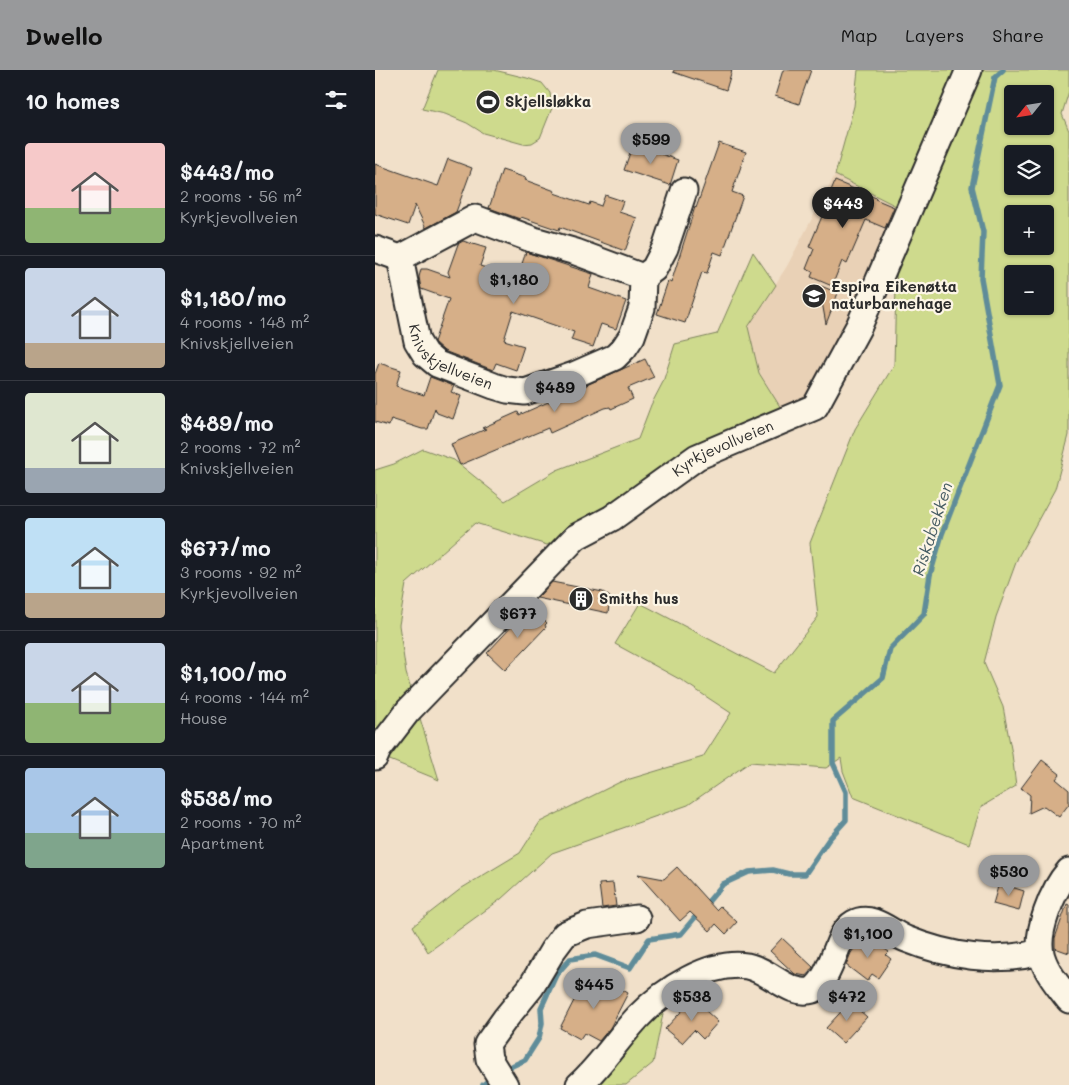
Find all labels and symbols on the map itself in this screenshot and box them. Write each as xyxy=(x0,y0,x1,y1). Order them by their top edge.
north arrow xyxy=(1004,85,1054,135)
sports icon: Skjellsløkka xyxy=(475,89,501,115)
place label: Skjellsløkka xyxy=(505,91,591,111)
pin: $599 xyxy=(621,122,681,165)
pin: $443 xyxy=(813,186,873,229)
pin: $1,180 xyxy=(473,262,555,305)
place label: Espira Eikenøtta naturbarnehage xyxy=(831,276,957,313)
school or university icon: Espira Eikenøtta naturbarnehage xyxy=(801,283,827,309)
street label: Knivskjellveien xyxy=(405,322,496,394)
pin: $489 xyxy=(525,370,585,413)
street label: Kyrkjevollveien xyxy=(668,415,776,481)
water label: Riskabekken xyxy=(907,479,957,578)
building icon: Smiths hus xyxy=(568,586,594,612)
place label: Smiths hus xyxy=(599,588,679,608)
pin: $677 xyxy=(488,596,548,639)
pin: $530 xyxy=(979,854,1039,897)
pin: $1,100 xyxy=(827,916,909,959)
pin: $445 xyxy=(564,968,624,1010)
pin: $538 xyxy=(662,980,722,1022)
pin: $472 xyxy=(817,980,877,1022)

